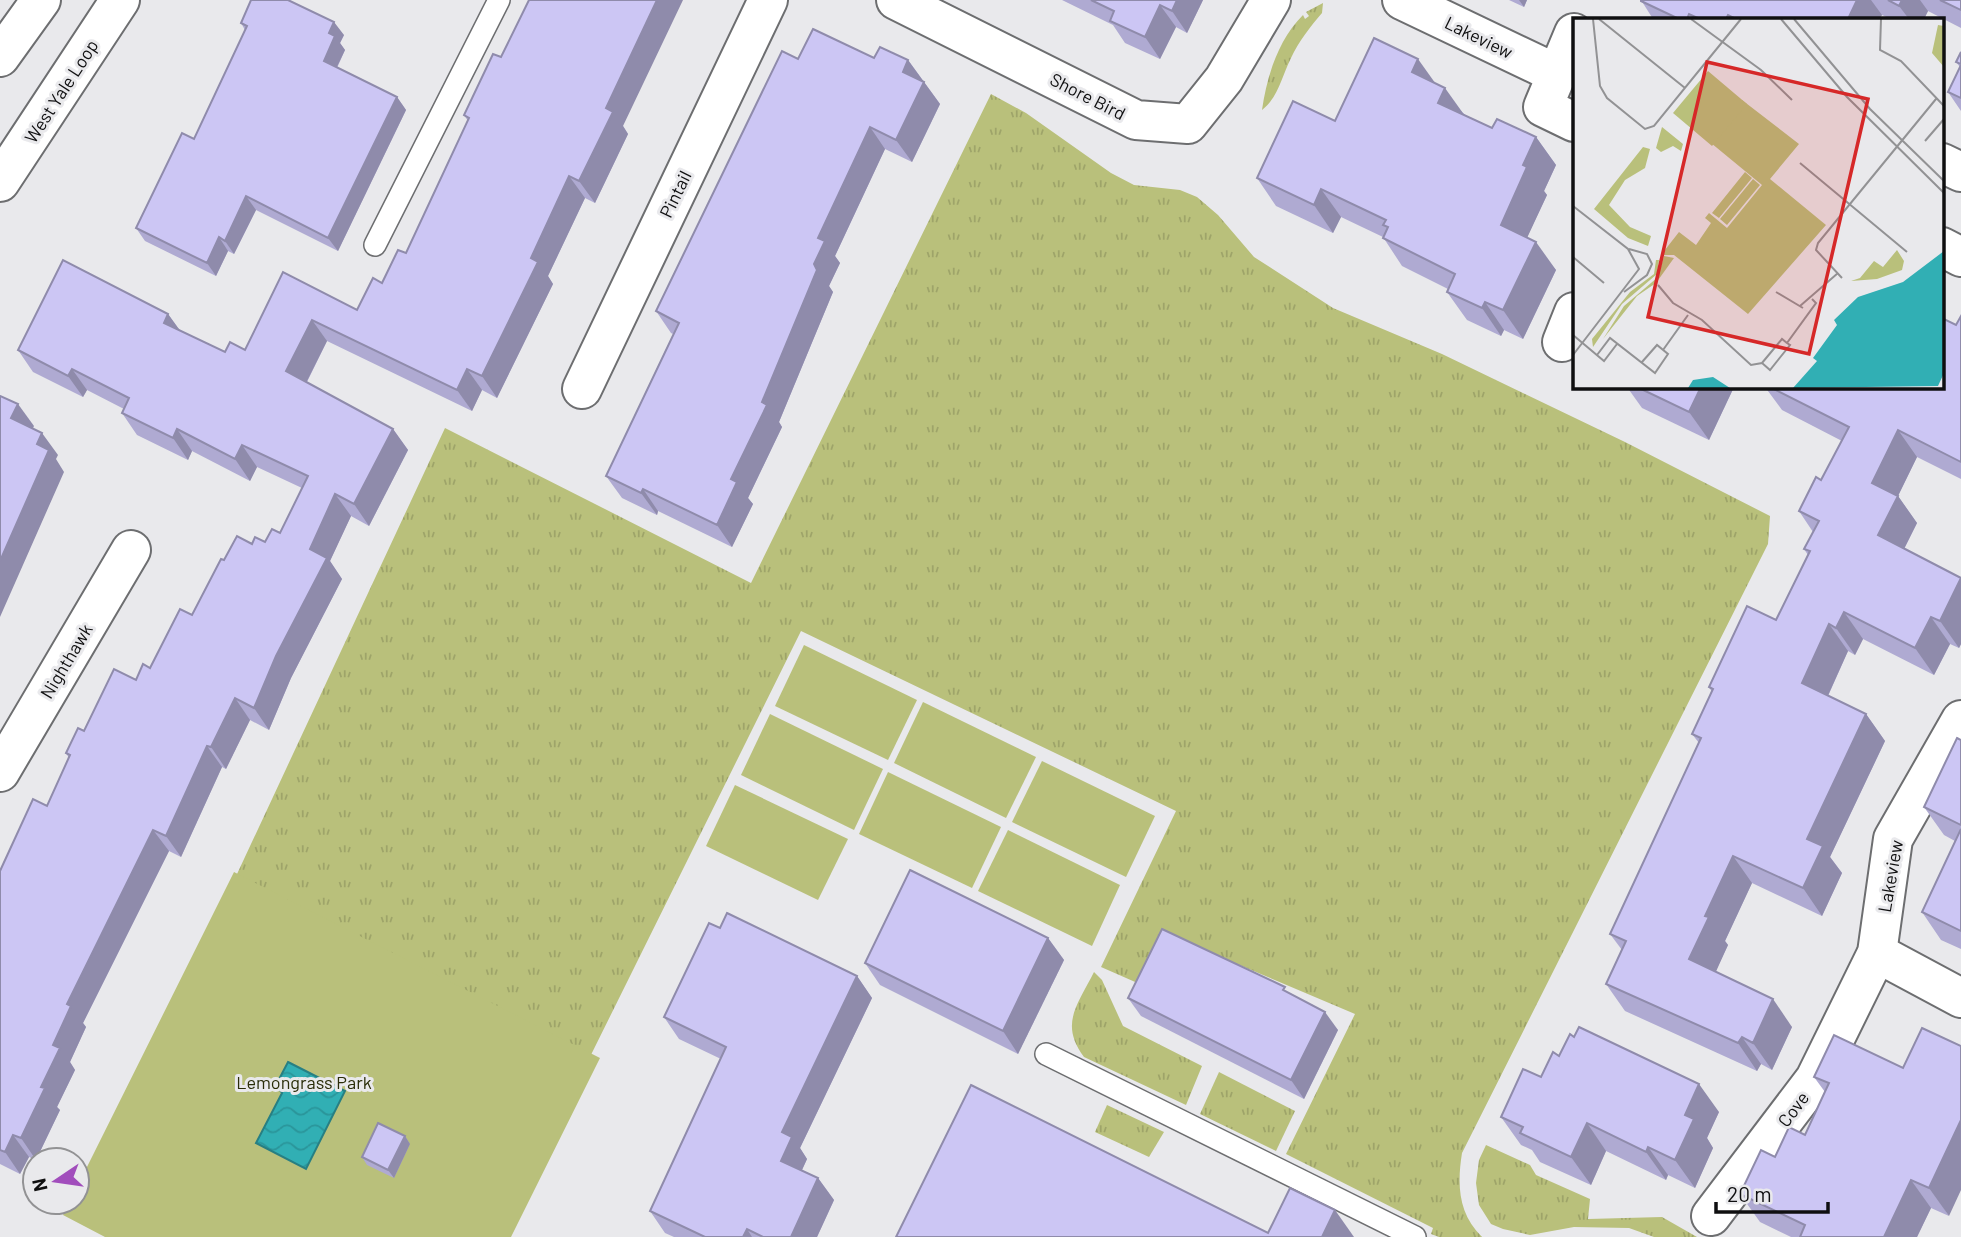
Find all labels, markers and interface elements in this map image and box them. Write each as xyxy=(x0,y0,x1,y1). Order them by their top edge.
street label: Lakeview xyxy=(1441,11,1517,63)
inset map xyxy=(1573,18,1944,388)
street label: West Yale Loop xyxy=(19,35,103,147)
street label: Shore Bird xyxy=(1047,68,1129,124)
street label: Pintail xyxy=(654,167,696,221)
street label: Nighthawk xyxy=(35,620,97,702)
street label: Lakeview xyxy=(1873,838,1907,914)
park label: Lemongrass Park xyxy=(236,1071,372,1093)
street label: Cove xyxy=(1773,1087,1813,1131)
north arrow xyxy=(21,1146,91,1216)
scale bar xyxy=(1716,1170,1828,1214)
text: N xyxy=(26,1176,52,1194)
text: 20 m xyxy=(1727,1181,1772,1206)

